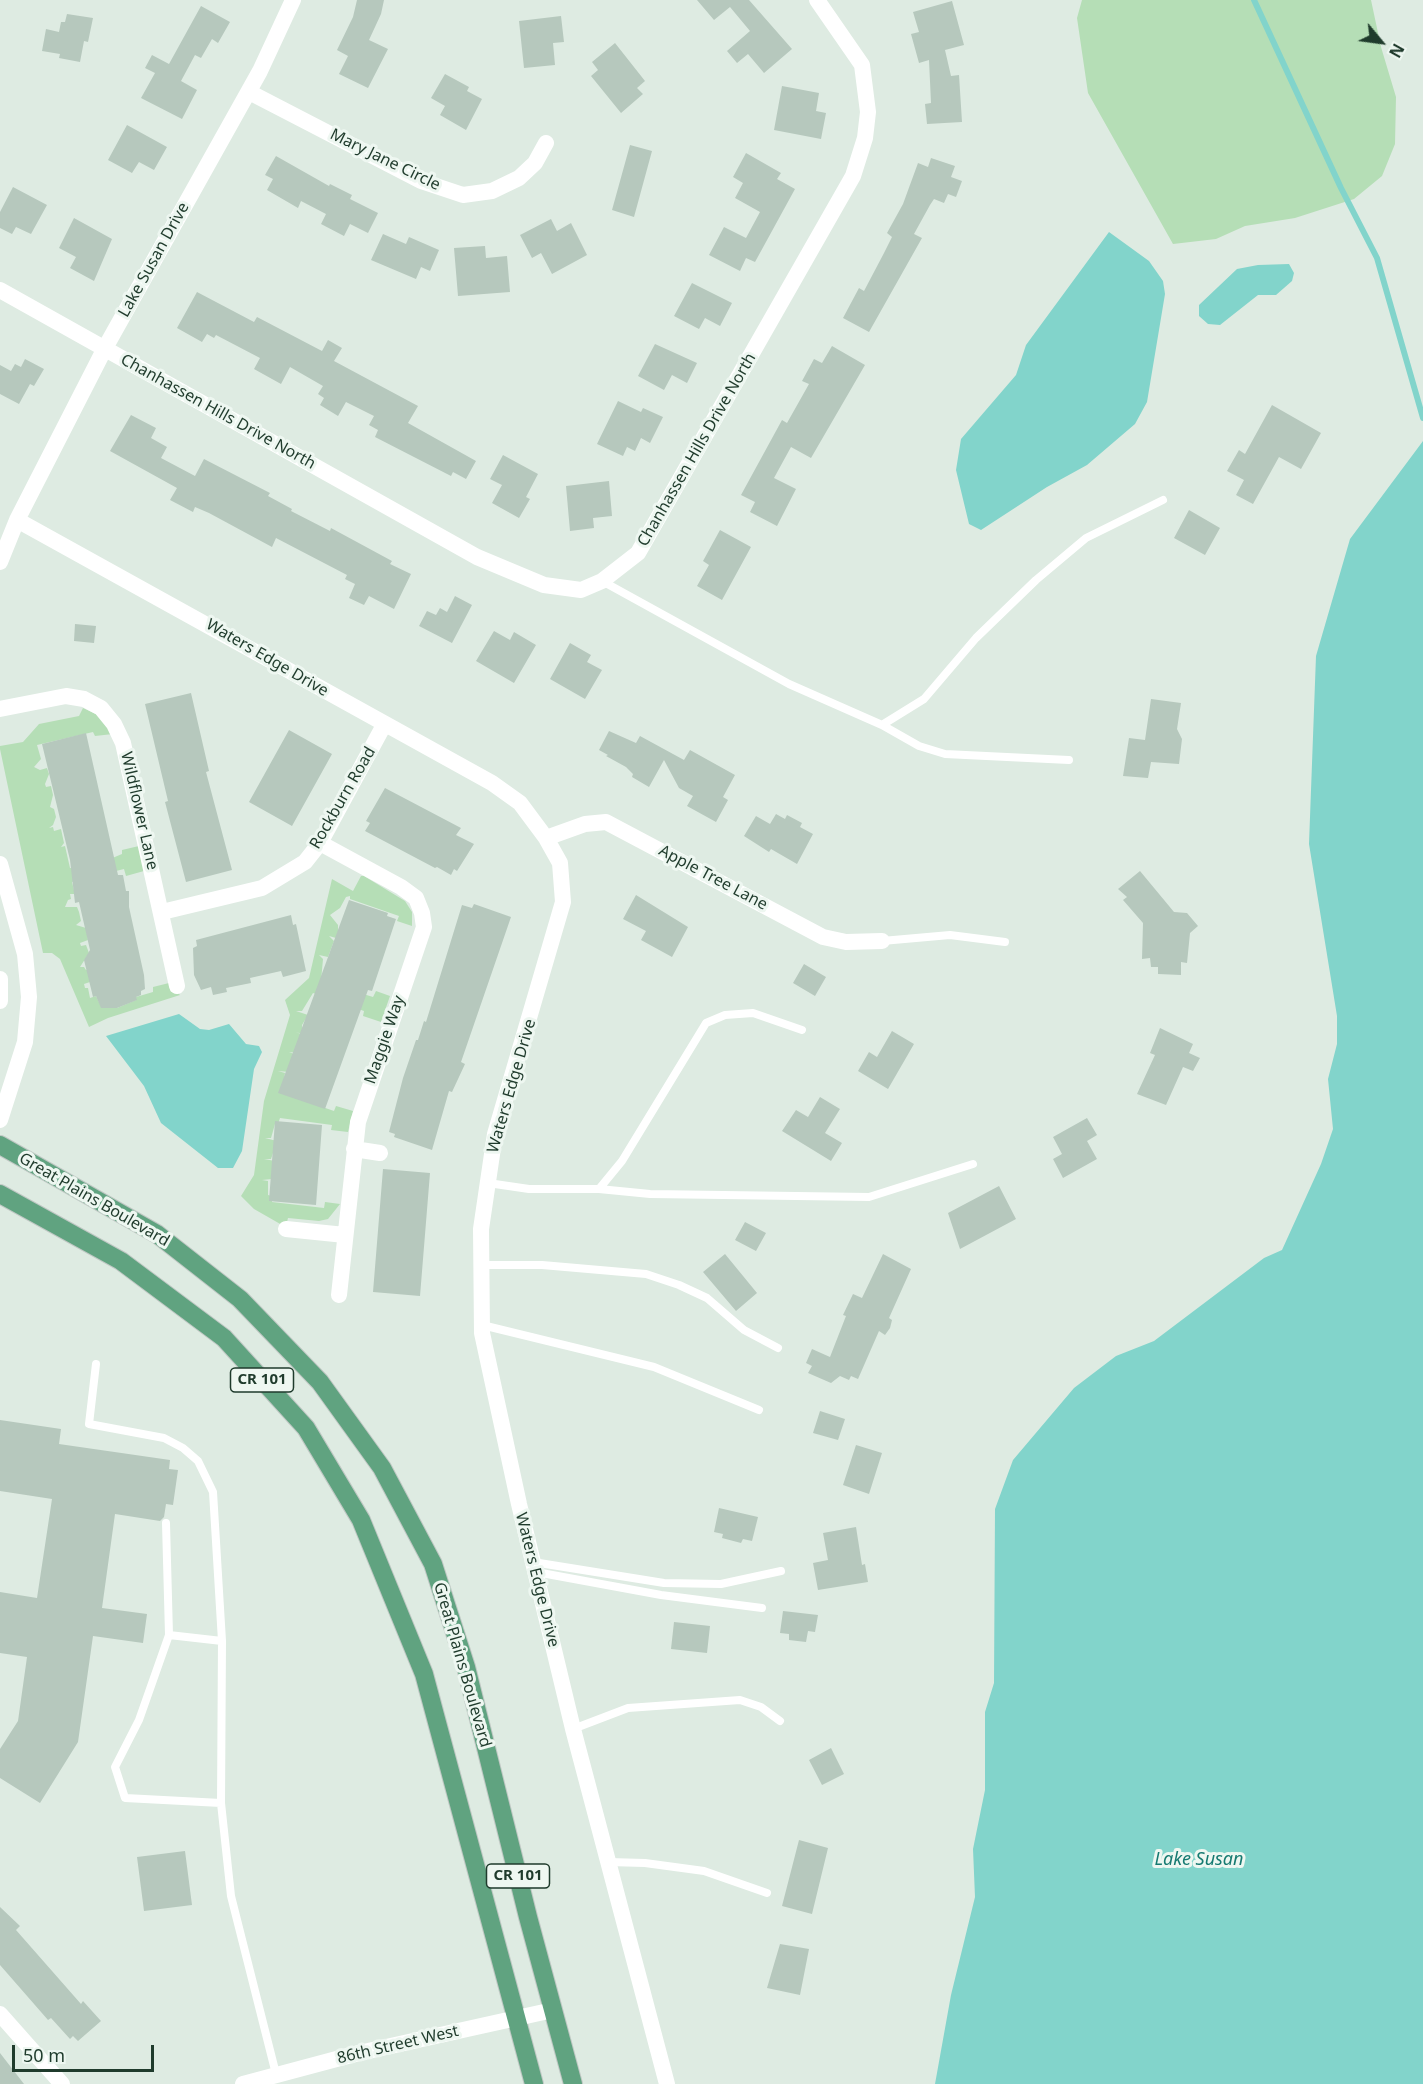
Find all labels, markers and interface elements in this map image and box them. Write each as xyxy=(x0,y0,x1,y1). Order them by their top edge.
north arrow xyxy=(1351,12,1411,72)
text: N xyxy=(1384,40,1410,62)
street label: Mary Jane Circle xyxy=(327,125,443,195)
street label: Lake Susan Drive xyxy=(115,199,193,321)
street label: Chanhassen Hills Drive North xyxy=(117,350,319,474)
street label: Chanhassen Hills Drive North xyxy=(634,350,760,550)
street label: Waters Edge Drive xyxy=(202,615,332,701)
street label: Rockburn Road xyxy=(306,744,380,852)
street label: Wildflower Lane xyxy=(116,750,162,872)
street label: Apple Tree Lane xyxy=(655,841,771,915)
street label: Maggie Way xyxy=(361,993,409,1087)
street label: Waters Edge Drive xyxy=(484,1017,540,1155)
street label: Great Plains Boulevard xyxy=(15,1149,173,1251)
road number: CR 101 xyxy=(230,1368,294,1392)
street label: Waters Edge Drive xyxy=(511,1511,563,1649)
street label: Great Plains Boulevard xyxy=(429,1580,495,1750)
water label: Lake Susan xyxy=(1155,1849,1243,1871)
road number: CR 101 xyxy=(486,1864,550,1888)
street label: 86th Street West xyxy=(335,2022,461,2068)
scale bar xyxy=(15,2033,158,2071)
text: 50 m xyxy=(23,2043,65,2067)

